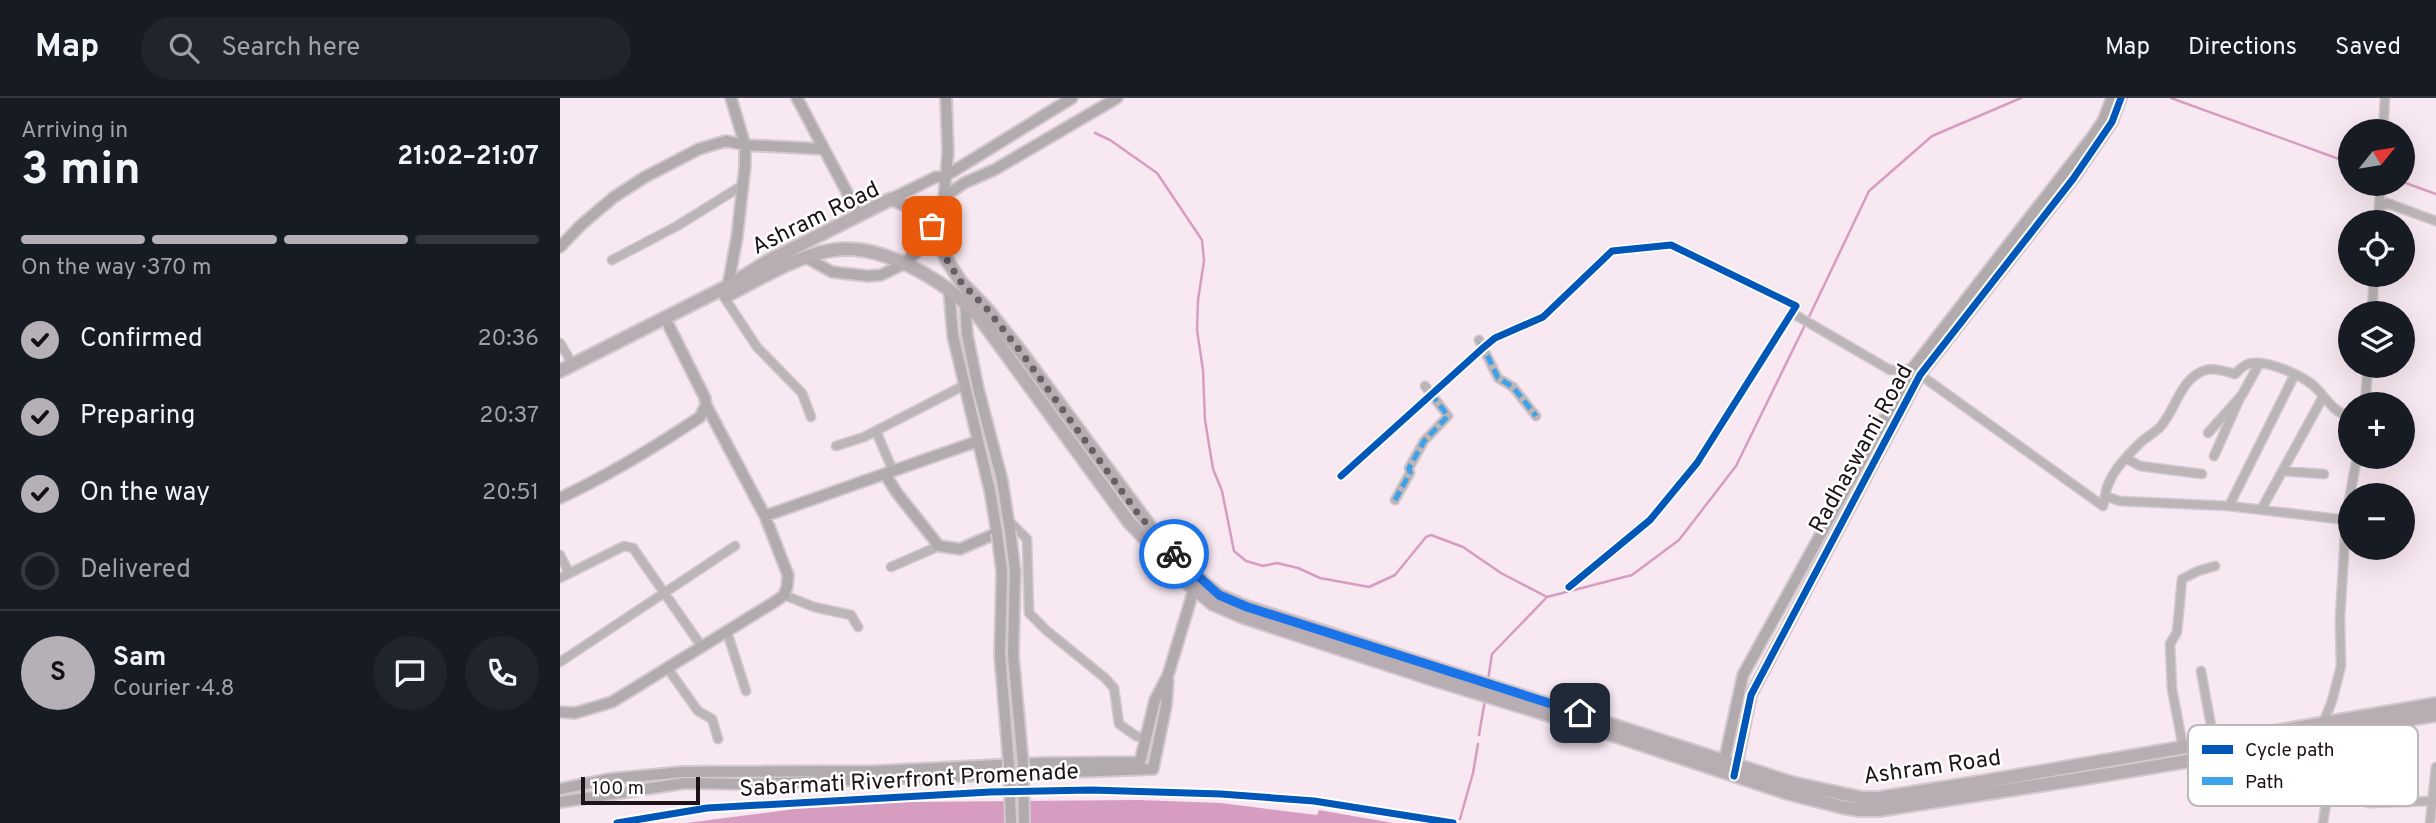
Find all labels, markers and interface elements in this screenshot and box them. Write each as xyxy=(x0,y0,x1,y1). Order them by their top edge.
search box xyxy=(141,17,631,80)
text: Map xyxy=(35,27,99,69)
icon: search xyxy=(165,29,203,67)
text: Search here xyxy=(221,32,360,65)
text: Map xyxy=(2105,33,2150,63)
text: Directions xyxy=(2188,33,2297,63)
text: Saved xyxy=(2335,33,2401,63)
text: Arriving in xyxy=(21,117,128,146)
north arrow xyxy=(2338,119,2415,196)
map controls xyxy=(2338,119,2415,560)
text: 21:02–21:07 xyxy=(397,141,539,174)
text: 3 min xyxy=(21,142,141,201)
street label: Ashram Road xyxy=(747,176,885,263)
pin xyxy=(902,196,962,256)
icon: bag xyxy=(913,207,951,245)
button: locate xyxy=(2338,210,2415,287)
text: On the way · 370 m xyxy=(21,254,211,283)
button: layers xyxy=(2338,301,2415,378)
icon: check xyxy=(21,321,59,359)
text: Confirmed xyxy=(80,323,203,356)
text: 20:36 xyxy=(477,325,539,354)
street label: Radhaswami Road xyxy=(1804,360,1921,539)
button: + xyxy=(2338,392,2415,469)
icon: check xyxy=(21,398,59,436)
text: Preparing xyxy=(80,400,195,433)
text: 20:37 xyxy=(479,402,539,431)
icon: check xyxy=(21,475,59,513)
text: On the way xyxy=(80,477,210,510)
text: 20:51 xyxy=(482,479,539,508)
button: − xyxy=(2338,483,2415,560)
courier xyxy=(1139,519,1209,589)
icon: bike xyxy=(1155,535,1193,573)
text: Delivered xyxy=(80,554,191,587)
button: chat xyxy=(373,636,447,710)
button: phone xyxy=(465,636,539,710)
text: Sam xyxy=(113,642,166,675)
text: S xyxy=(50,657,66,690)
text: Courier · 4.8 xyxy=(113,675,234,704)
pin xyxy=(1550,683,1610,743)
icon: home xyxy=(1561,694,1599,732)
legend xyxy=(2188,725,2418,806)
text: Cycle path xyxy=(2245,739,2334,763)
street label: Ashram Road xyxy=(1862,744,2003,792)
street label: Sabarmati Riverfront Promenade xyxy=(739,758,1080,805)
text: Path xyxy=(2245,771,2284,795)
scale bar xyxy=(581,774,700,806)
text: 100 m xyxy=(592,777,644,801)

